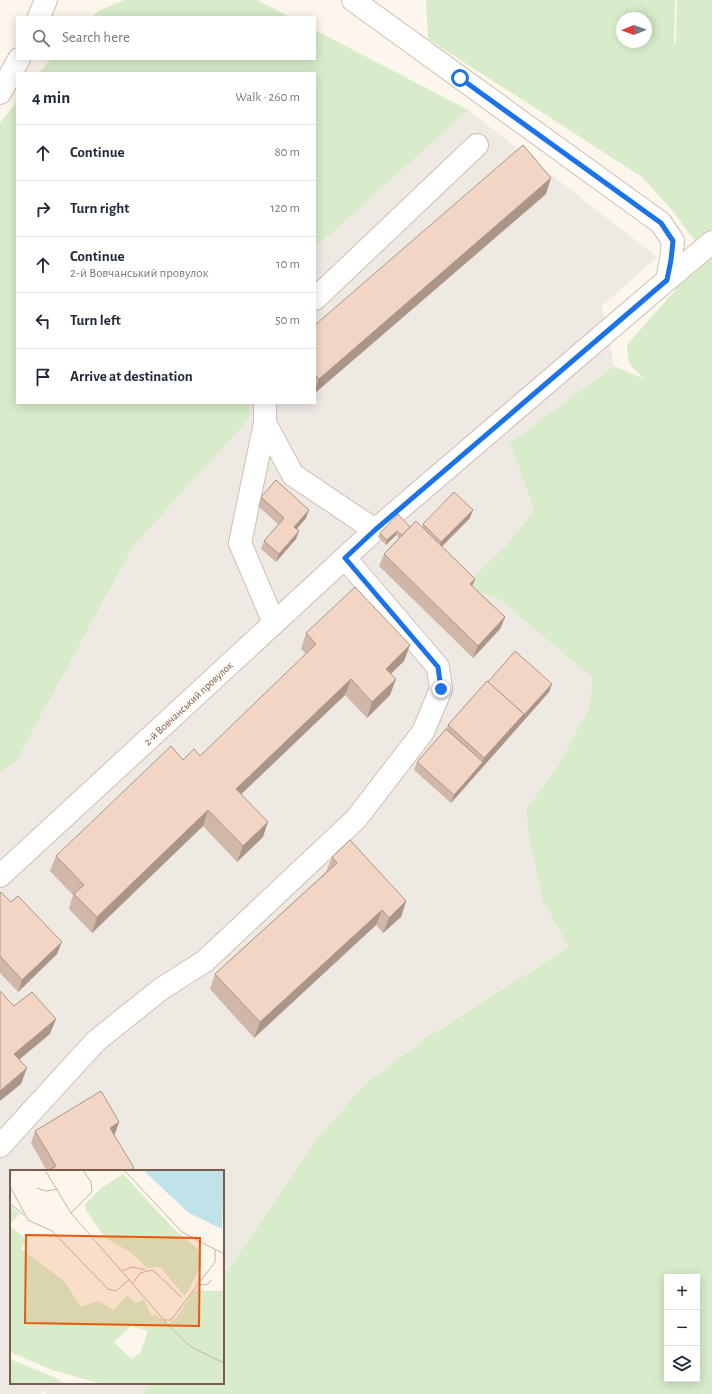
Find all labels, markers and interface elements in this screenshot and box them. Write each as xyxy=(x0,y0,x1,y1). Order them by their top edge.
north arrow xyxy=(616,12,652,48)
search box xyxy=(16,16,316,60)
icon: search xyxy=(30,27,52,49)
text: Search here xyxy=(62,30,130,45)
route start xyxy=(451,69,469,87)
text: 4 min xyxy=(32,89,70,106)
text: Walk · 260 m xyxy=(235,91,300,104)
icon: ahead xyxy=(32,142,54,164)
text: Continue xyxy=(70,145,125,160)
text: 80 m xyxy=(274,146,300,159)
icon: right xyxy=(32,198,54,220)
text: Turn right xyxy=(70,201,129,216)
text: 120 m xyxy=(270,202,300,215)
text: Continue xyxy=(70,249,125,264)
icon: ahead xyxy=(32,254,54,276)
text: 10 m xyxy=(276,258,300,271)
text: 2-й Вовчанський провулок xyxy=(70,267,208,280)
icon: left xyxy=(32,310,54,332)
text: Turn left xyxy=(70,313,121,328)
text: 50 m xyxy=(275,314,300,327)
icon: arrive xyxy=(32,366,54,388)
text: Arrive at destination xyxy=(70,369,193,384)
street label: 2-й Вовчанський провулок xyxy=(142,659,235,747)
route end xyxy=(432,680,450,698)
inset map xyxy=(10,1170,224,1384)
map controls xyxy=(664,1274,700,1382)
button: + xyxy=(664,1274,700,1310)
button: − xyxy=(664,1310,700,1346)
button: layers xyxy=(664,1346,700,1382)

